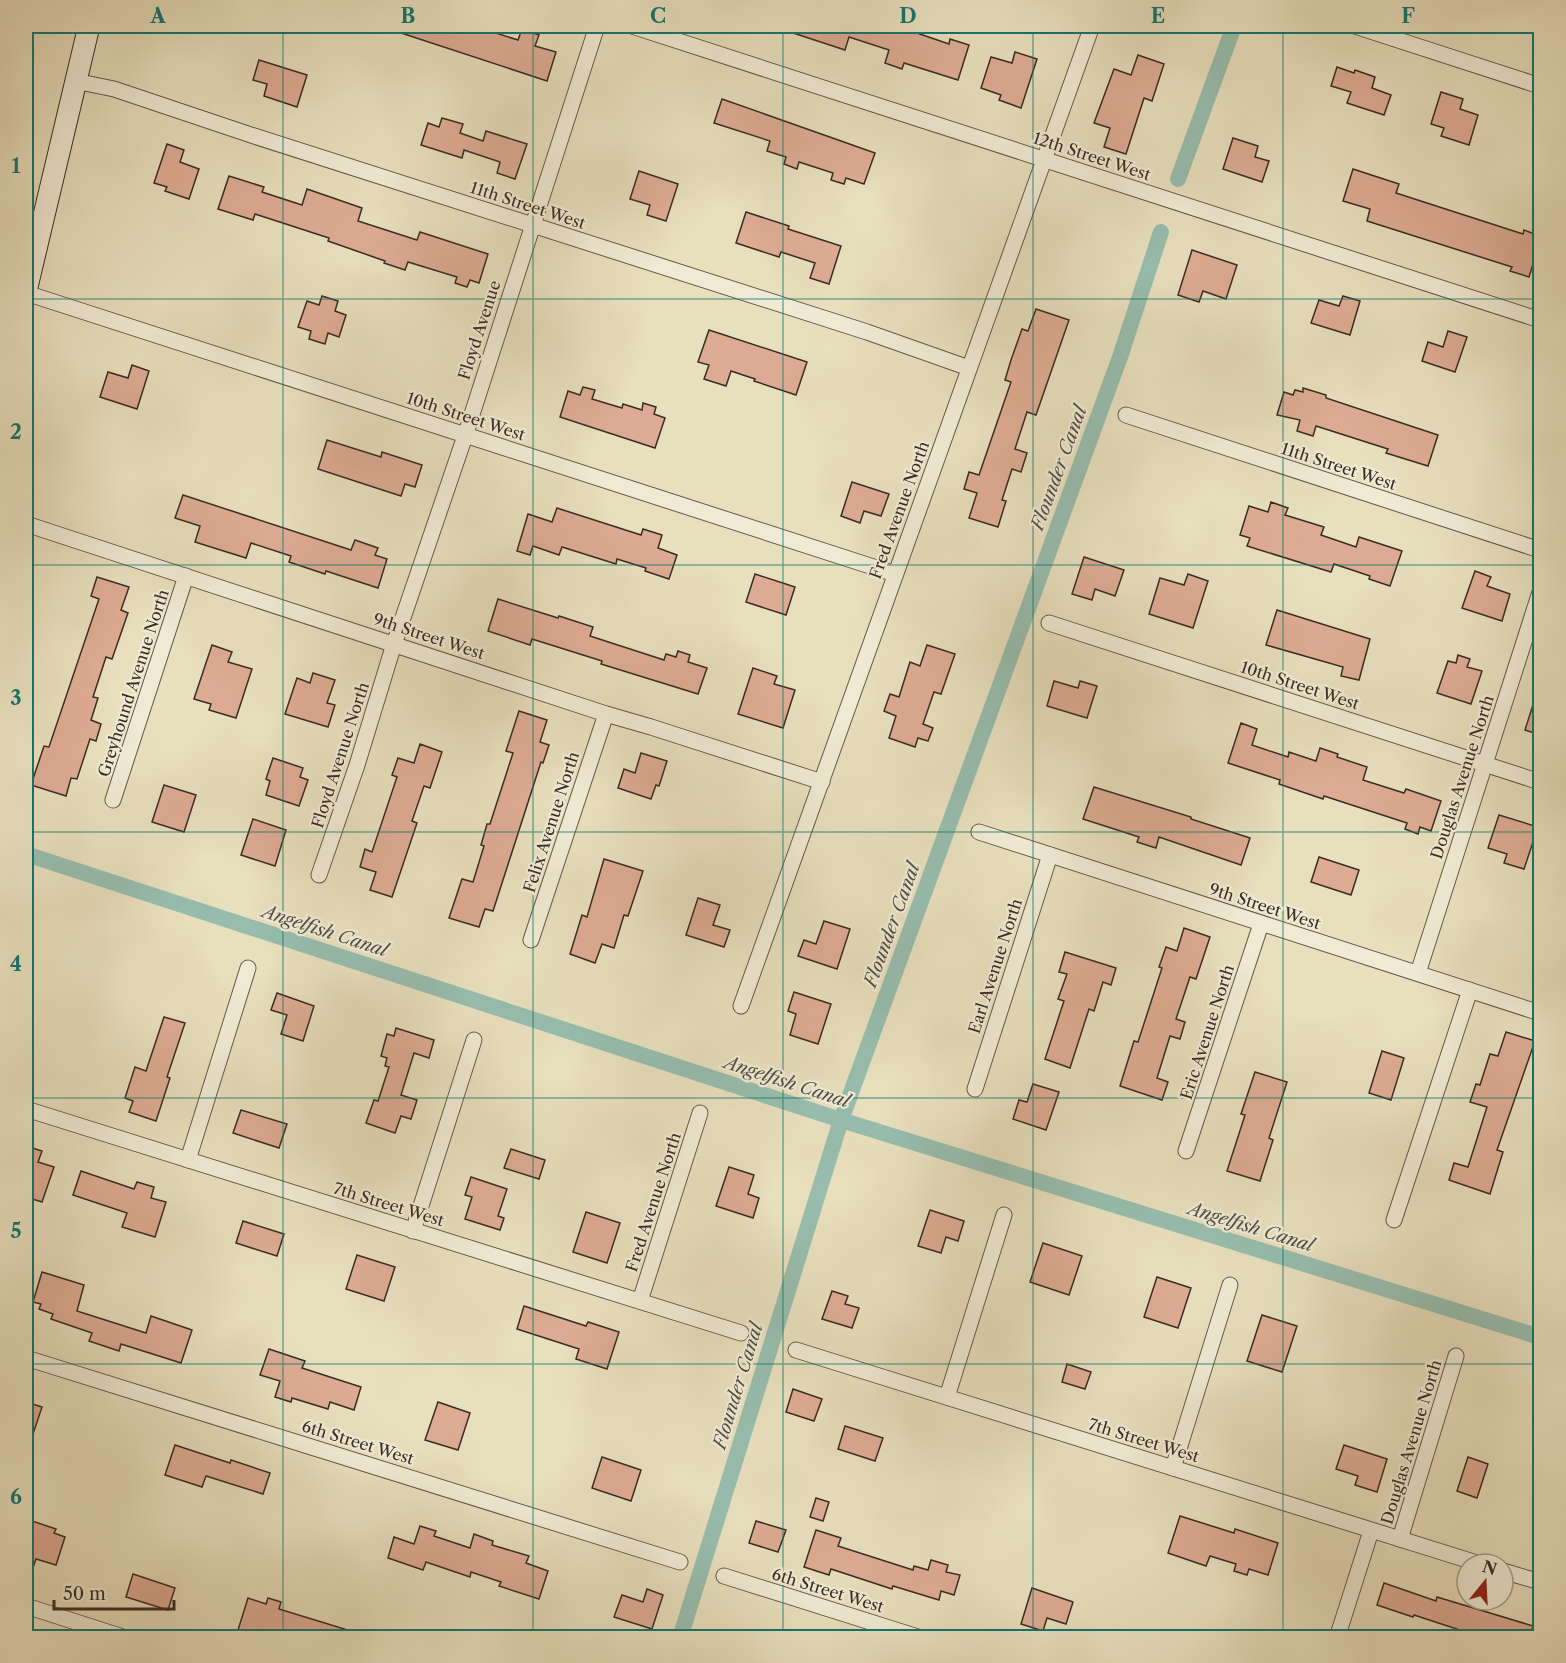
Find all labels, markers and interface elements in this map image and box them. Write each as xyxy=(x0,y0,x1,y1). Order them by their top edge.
text: A xyxy=(149,4,166,28)
text: B xyxy=(401,4,416,28)
text: C xyxy=(650,4,666,28)
text: D xyxy=(899,4,917,28)
text: E xyxy=(1151,4,1165,28)
text: F xyxy=(1401,4,1415,28)
street label: 12th Street West xyxy=(1031,128,1154,185)
text: 1 xyxy=(12,154,21,178)
street label: 11th Street West xyxy=(468,177,588,233)
street label: Floyd Avenue xyxy=(454,278,504,382)
street label: 10th Street West xyxy=(404,387,528,445)
water label: Flounder Canal xyxy=(1026,401,1092,535)
text: 2 xyxy=(10,420,22,444)
street label: Fred Avenue North xyxy=(865,438,933,582)
street label: 11th Street West xyxy=(1279,438,1399,494)
street label: Greyhound Avenue North xyxy=(93,587,173,779)
street label: 9th Street West xyxy=(371,609,488,664)
street label: 10th Street West xyxy=(1238,656,1362,714)
street label: Floyd Avenue North xyxy=(307,679,373,831)
text: 3 xyxy=(10,686,22,710)
street label: Douglas Avenue North xyxy=(1426,693,1498,861)
street label: Felix Avenue North xyxy=(519,749,583,895)
water label: Flounder Canal xyxy=(859,858,925,992)
street label: 9th Street West xyxy=(1207,879,1324,934)
street label: Earl Avenue North xyxy=(964,896,1026,1036)
water label: Angelfish Canal xyxy=(257,899,393,962)
text: 4 xyxy=(10,952,22,976)
street label: Eric Avenue North xyxy=(1176,962,1238,1102)
water label: Angelfish Canal xyxy=(719,1050,855,1113)
street label: Fred Avenue North xyxy=(621,1130,685,1274)
street label: 7th Street West xyxy=(331,1178,447,1230)
water label: Angelfish Canal xyxy=(1183,1197,1319,1257)
text: 5 xyxy=(10,1219,22,1243)
water label: Flounder Canal xyxy=(708,1318,768,1454)
street label: Douglas Avenue North xyxy=(1376,1357,1446,1527)
street label: 7th Street West xyxy=(1086,1414,1202,1466)
street label: 6th Street West xyxy=(300,1415,417,1469)
text: 6 xyxy=(10,1485,22,1509)
north arrow xyxy=(1455,1552,1515,1612)
text: N xyxy=(1480,1556,1499,1579)
street label: 6th Street West xyxy=(770,1563,887,1617)
scale bar xyxy=(54,1573,174,1611)
text: 50 m xyxy=(63,1583,106,1605)

